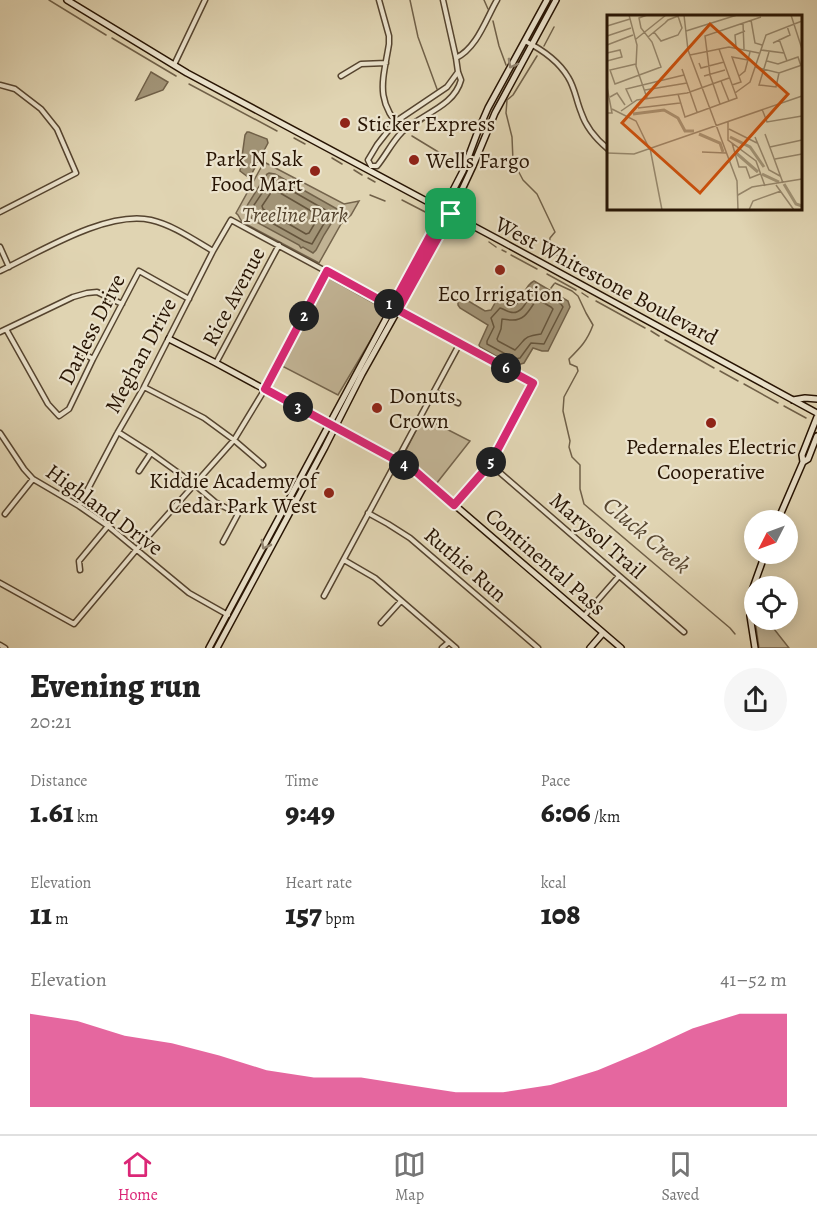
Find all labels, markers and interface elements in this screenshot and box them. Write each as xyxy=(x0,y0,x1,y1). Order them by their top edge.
inset map xyxy=(607,15,802,210)
one-way arrow xyxy=(508,58,520,68)
place label: Sticker Express xyxy=(357,109,495,139)
marker: Sticker Express xyxy=(338,116,352,130)
place label: Park N Sak Food Mart xyxy=(205,144,303,199)
place label: Wells Fargo xyxy=(425,146,530,176)
marker: Wells Fargo xyxy=(407,153,421,167)
marker: Park N Sak Food Mart xyxy=(308,164,322,178)
pin xyxy=(425,188,476,239)
icon: arrive xyxy=(434,197,467,230)
park label: Treeline Park xyxy=(242,200,348,230)
street label: West Whitestone Boulevard xyxy=(489,209,723,353)
street label: Rice Avenue xyxy=(195,242,273,351)
marker: Eco Irrigation xyxy=(493,263,507,277)
street label: Darless Drive xyxy=(51,269,133,390)
place label: Eco Irrigation xyxy=(437,279,563,309)
pin: 1 xyxy=(374,289,404,319)
street label: Meghan Drive xyxy=(98,293,184,418)
text: 1 xyxy=(386,293,392,315)
pin: 2 xyxy=(289,301,319,331)
text: 2 xyxy=(300,305,308,327)
pin: 6 xyxy=(491,353,521,383)
text: 6 xyxy=(502,357,510,379)
place label: Donuts Crown xyxy=(389,381,455,436)
pin: 3 xyxy=(283,392,313,422)
text: 3 xyxy=(295,396,301,418)
marker: Donuts Crown xyxy=(370,401,384,415)
marker: Pedernales Electric Cooperative xyxy=(704,416,718,430)
place label: Pedernales Electric Cooperative xyxy=(626,432,796,487)
pin: 5 xyxy=(476,447,506,477)
pin: 4 xyxy=(389,450,419,480)
text: 5 xyxy=(488,451,494,473)
text: 4 xyxy=(400,454,408,476)
street label: Highland Drive xyxy=(40,457,169,563)
place label: Kiddie Academy of Cedar Park West xyxy=(149,466,320,521)
marker: Kiddie Academy of Cedar Park West xyxy=(322,486,336,500)
street label: Marysol Trail xyxy=(543,486,652,586)
water label: Cluck Creek xyxy=(596,489,698,581)
street label: Continental Pass xyxy=(479,501,612,622)
north arrow xyxy=(744,510,798,564)
map controls xyxy=(744,510,798,630)
street label: Ruthie Run xyxy=(417,520,513,609)
one-way arrow xyxy=(261,539,272,549)
button: locate xyxy=(744,576,798,630)
text: Evening run xyxy=(30,663,201,708)
button: share xyxy=(724,668,787,731)
text: 20:21 xyxy=(30,708,71,735)
text: Distance xyxy=(30,770,87,792)
text: Time xyxy=(285,770,319,792)
text: Pace xyxy=(541,770,570,792)
text: 1.61 xyxy=(30,792,74,832)
text: 9:49 xyxy=(285,792,335,832)
text: 6:06 xyxy=(541,792,591,832)
text: km xyxy=(74,806,98,828)
text: /km xyxy=(591,806,620,828)
text: Elevation xyxy=(30,872,91,894)
text: Heart rate xyxy=(285,872,352,894)
text: kcal xyxy=(541,872,566,894)
text: 11 xyxy=(30,894,52,934)
text: 157 xyxy=(285,894,322,934)
text: 108 xyxy=(541,894,581,934)
text: m xyxy=(52,908,68,930)
text: bpm xyxy=(322,908,355,930)
text: Elevation xyxy=(30,966,107,993)
text: 41–52 m xyxy=(720,966,787,993)
tab: Home xyxy=(118,1148,158,1206)
tab: Map xyxy=(393,1148,426,1206)
tab: Saved xyxy=(661,1148,699,1206)

